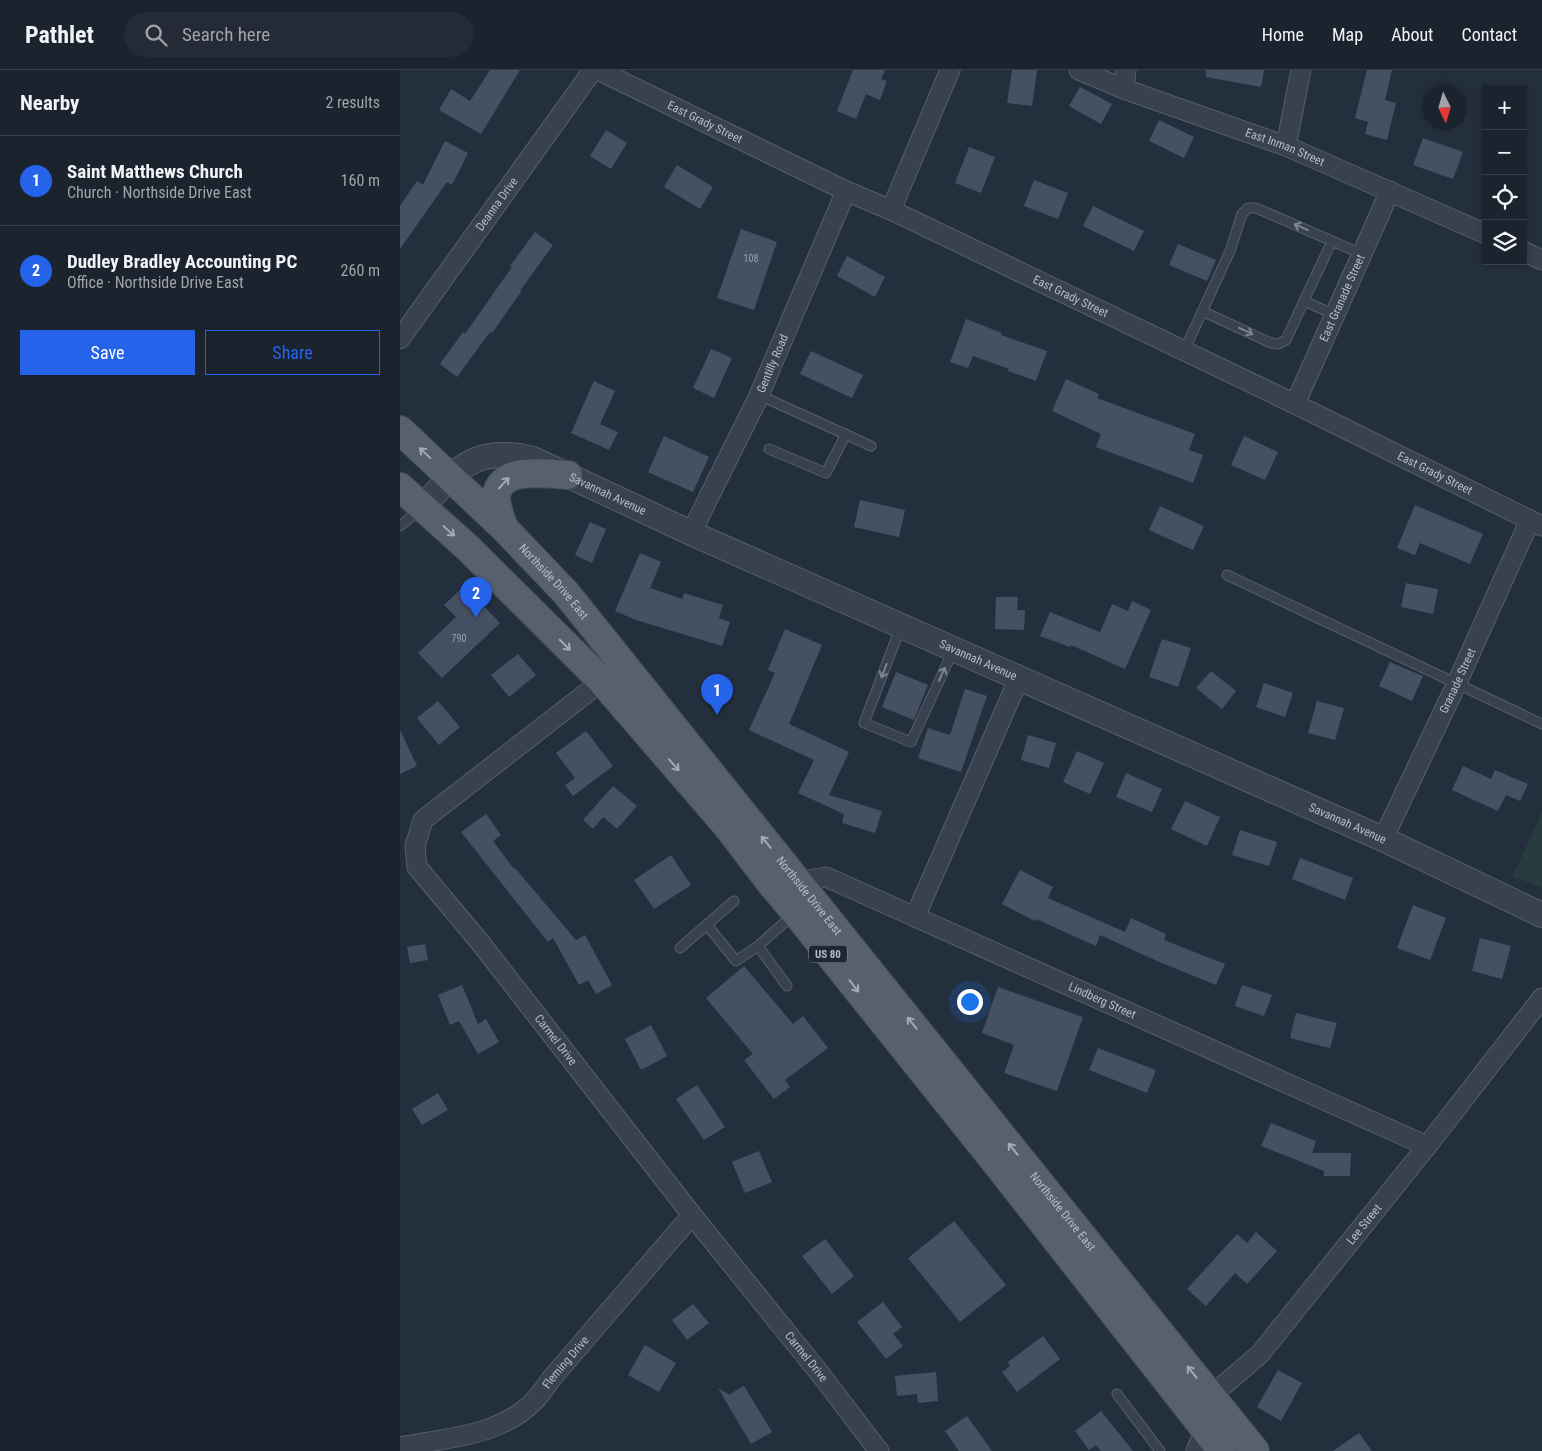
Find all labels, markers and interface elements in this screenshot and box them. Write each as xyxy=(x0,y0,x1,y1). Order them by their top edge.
search box xyxy=(124,12,474,57)
text: Pathlet xyxy=(25,21,94,49)
icon: search xyxy=(142,21,170,49)
text: Search here xyxy=(182,23,270,46)
text: Home xyxy=(1262,24,1304,45)
text: Map xyxy=(1332,24,1363,45)
text: About xyxy=(1391,24,1433,45)
text: Contact xyxy=(1461,24,1517,45)
north arrow xyxy=(1422,85,1467,130)
map controls xyxy=(1482,85,1527,265)
button: + xyxy=(1482,85,1527,130)
text: Nearby xyxy=(20,91,79,115)
text: 2 results xyxy=(325,93,380,112)
street label: East Grady Street xyxy=(665,98,745,147)
street label: East Inman Street xyxy=(1244,125,1327,169)
button: − xyxy=(1482,130,1527,175)
text: Saint Matthews Church xyxy=(67,160,243,183)
text: 1 xyxy=(32,171,40,190)
text: 160 m xyxy=(341,171,380,190)
street label: Deanna Drive xyxy=(473,174,521,234)
button: locate xyxy=(1482,175,1527,220)
text: Church · Northside Drive East xyxy=(67,183,252,202)
button: layers xyxy=(1482,220,1527,265)
one-way arrow xyxy=(1294,222,1309,232)
text: Dudley Bradley Accounting PC xyxy=(67,250,297,273)
street label: East Granade Street xyxy=(1317,252,1368,344)
house number: 108 xyxy=(744,253,758,264)
text: 2 xyxy=(32,261,40,280)
text: 260 m xyxy=(341,261,380,280)
street label: East Grady Street xyxy=(1031,272,1111,320)
text: Office · Northside Drive East xyxy=(67,273,244,292)
one-way arrow xyxy=(1239,327,1254,337)
button: Save xyxy=(20,330,195,375)
button: Share xyxy=(205,330,380,375)
street label: Gentilly Road xyxy=(754,332,791,395)
one-way arrow xyxy=(419,447,432,459)
street label: East Grady Street xyxy=(1395,449,1475,498)
street label: Savannah Avenue xyxy=(567,470,649,518)
one-way arrow xyxy=(498,477,510,490)
one-way arrow xyxy=(443,525,456,537)
street label: Northside Drive East xyxy=(516,541,592,622)
pin: 2 xyxy=(460,577,492,618)
house number: 790 xyxy=(452,633,466,644)
street label: Savannah Avenue xyxy=(937,637,1019,683)
one-way arrow xyxy=(559,638,571,650)
street label: Granade Street xyxy=(1437,645,1479,716)
one-way arrow xyxy=(879,663,888,679)
one-way arrow xyxy=(938,667,947,682)
pin: 1 xyxy=(701,674,733,715)
one-way arrow xyxy=(669,758,680,771)
street label: Savannah Avenue xyxy=(1307,800,1389,847)
one-way arrow xyxy=(760,835,771,848)
street label: Northside Drive East xyxy=(773,854,845,938)
road number: US 80 xyxy=(809,946,847,962)
one-way arrow xyxy=(849,979,859,993)
street label: Lindberg Street xyxy=(1066,979,1138,1022)
your location xyxy=(957,989,983,1015)
street label: Carmel Drive xyxy=(532,1012,580,1068)
one-way arrow xyxy=(906,1017,917,1030)
one-way arrow xyxy=(1008,1143,1019,1156)
street label: Northside Drive East xyxy=(1027,1169,1099,1254)
street label: Lee Street xyxy=(1344,1201,1385,1247)
street label: Carmel Drive xyxy=(782,1329,831,1385)
street label: Fleming Drive xyxy=(539,1333,592,1391)
one-way arrow xyxy=(1186,1365,1197,1378)

